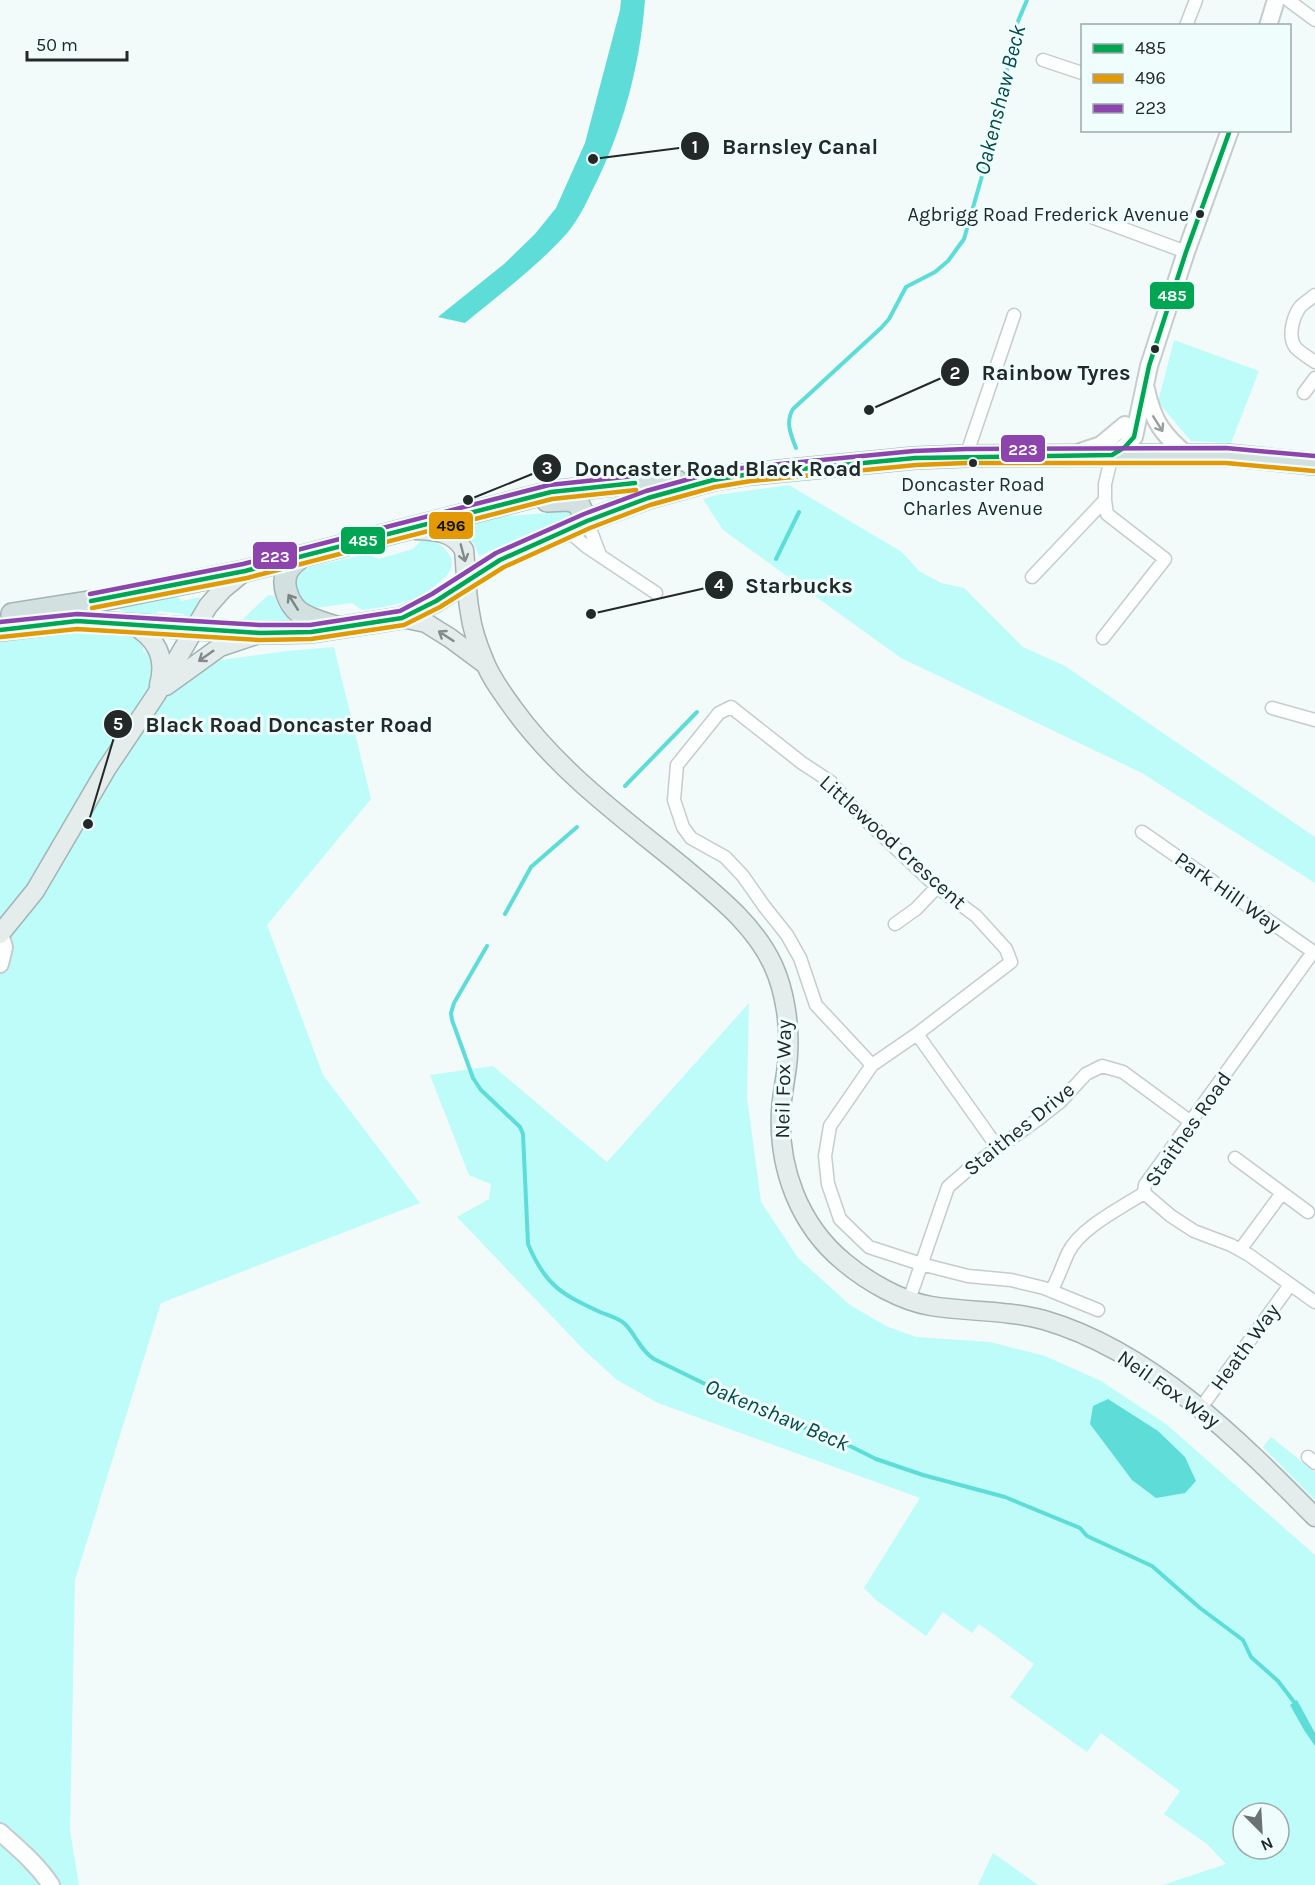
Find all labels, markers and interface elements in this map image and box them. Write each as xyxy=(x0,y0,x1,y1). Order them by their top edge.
water label: Oakenshaw Beck xyxy=(969,22,1031,178)
scale bar xyxy=(27,24,128,62)
legend xyxy=(1081,24,1291,132)
text: 50 m xyxy=(36,34,78,56)
text: 485 xyxy=(1135,37,1166,59)
text: 496 xyxy=(1135,67,1166,89)
text: 223 xyxy=(1135,97,1167,119)
callout: Barnsley Canal xyxy=(680,126,890,166)
text: Barnsley Canal xyxy=(722,134,878,160)
text: 1 xyxy=(692,136,698,158)
place label: Agbrigg Road Frederick Avenue xyxy=(908,203,1189,226)
marker: Agbrigg Road Frederick Avenue xyxy=(1194,208,1206,220)
line badge: 485 xyxy=(1149,281,1195,310)
text: 485 xyxy=(1157,286,1187,305)
unlabelled marker xyxy=(1149,343,1161,355)
callout: Rainbow Tyres xyxy=(940,352,1143,392)
text: Rainbow Tyres xyxy=(981,360,1131,386)
text: 2 xyxy=(950,362,960,384)
one-way arrow xyxy=(1152,415,1164,432)
line badge: 223 xyxy=(1000,434,1046,463)
text: 223 xyxy=(1008,440,1038,459)
callout: Doncaster Road Black Road xyxy=(532,448,874,488)
text: Doncaster Road Black Road xyxy=(574,456,862,482)
text: 3 xyxy=(541,457,553,479)
marker: Doncaster Road Charles Avenue xyxy=(967,457,979,469)
place label: Doncaster Road Charles Avenue xyxy=(901,473,1045,520)
line badge: 496 xyxy=(428,511,474,540)
text: 496 xyxy=(437,516,466,535)
line badge: 485 xyxy=(340,526,386,555)
text: 485 xyxy=(348,531,378,550)
line badge: 223 xyxy=(252,541,298,570)
one-way arrow xyxy=(457,543,469,562)
text: 223 xyxy=(260,547,290,566)
callout: Starbucks xyxy=(704,565,865,605)
text: Starbucks xyxy=(745,573,853,599)
text: 4 xyxy=(714,574,725,596)
one-way arrow xyxy=(286,594,299,611)
one-way arrow xyxy=(438,629,455,641)
one-way arrow xyxy=(199,650,215,662)
callout: Black Road Doncaster Road xyxy=(103,704,444,744)
text: Black Road Doncaster Road xyxy=(145,712,433,738)
text: 5 xyxy=(113,713,123,735)
street label: Littlewood Crescent xyxy=(815,770,971,914)
street label: Park Hill Way xyxy=(1170,847,1286,938)
street label: Neil Fox Way xyxy=(770,1019,796,1139)
street label: Staithes Road xyxy=(1140,1067,1236,1191)
street label: Staithes Drive xyxy=(959,1077,1079,1181)
street label: Heath Way xyxy=(1205,1299,1285,1395)
street label: Neil Fox Way xyxy=(1113,1345,1225,1433)
water label: Oakenshaw Beck xyxy=(701,1373,854,1457)
north arrow xyxy=(1231,1801,1291,1861)
text: N xyxy=(1258,1833,1276,1855)

